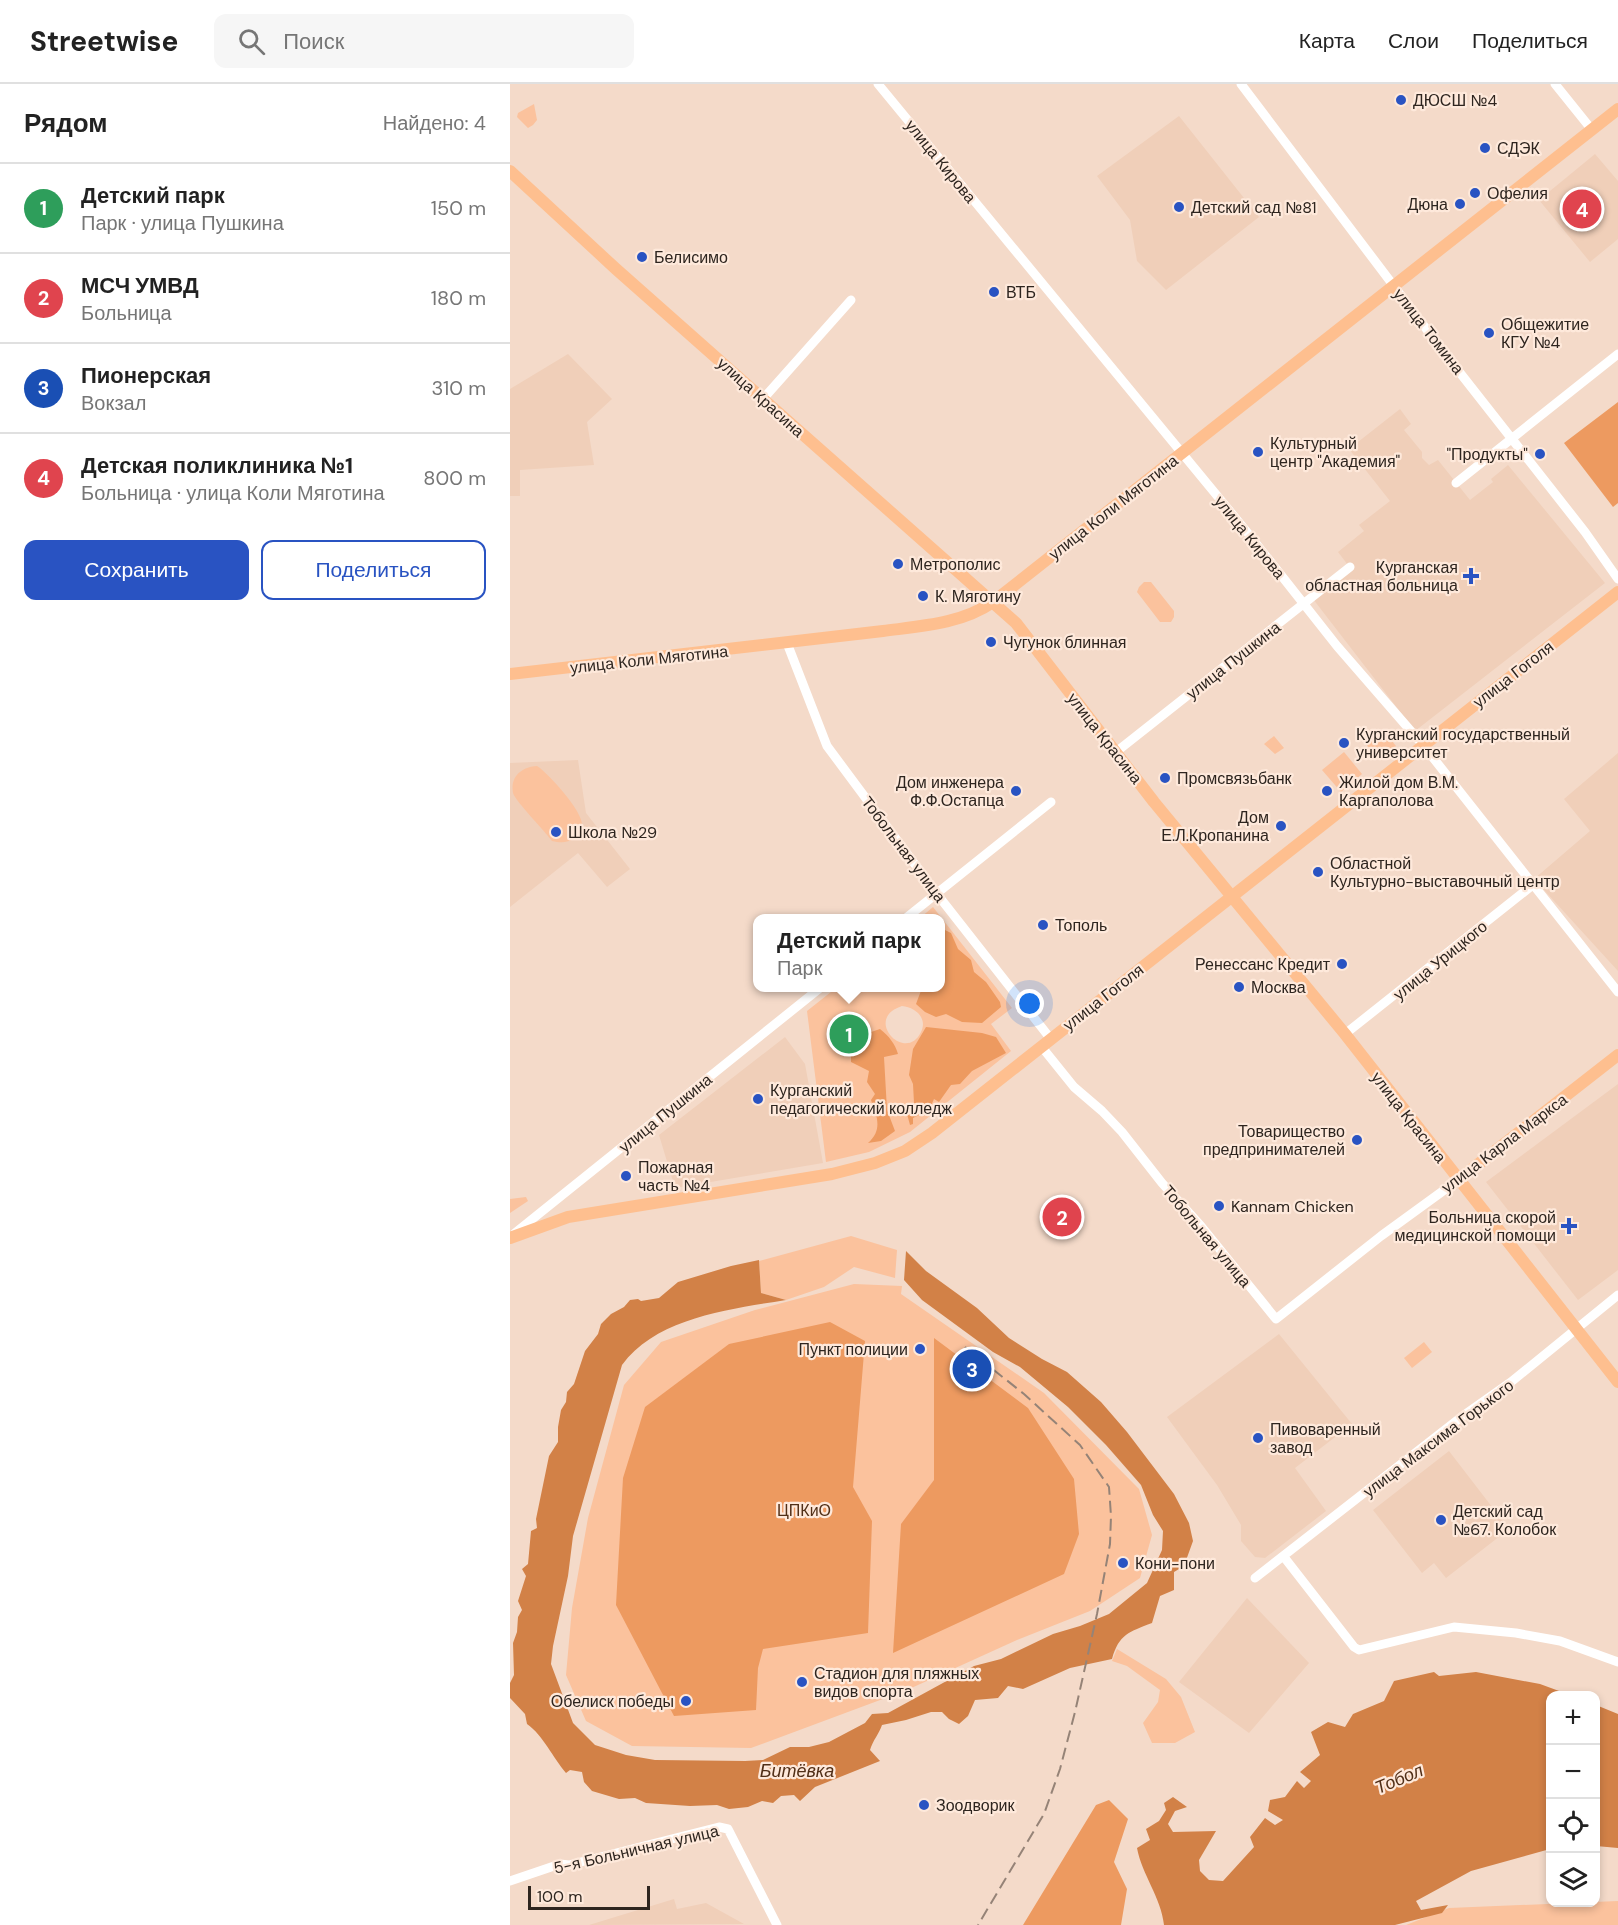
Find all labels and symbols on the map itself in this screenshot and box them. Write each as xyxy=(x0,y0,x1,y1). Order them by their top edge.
place label: ДЮСШ №4 xyxy=(1413,90,1497,111)
marker: ДЮСШ №4 xyxy=(1394,93,1408,107)
street label: улица Кирова xyxy=(901,115,981,207)
place label: СДЭК xyxy=(1497,138,1541,159)
marker: СДЭК xyxy=(1478,141,1492,155)
place label: Офелия xyxy=(1487,183,1548,204)
marker: Офелия xyxy=(1468,186,1482,200)
pin: 4 xyxy=(1562,186,1602,232)
place label: Дюна xyxy=(1407,194,1448,215)
place label: Детский сад №81 xyxy=(1191,197,1317,218)
marker: Дюна xyxy=(1453,197,1467,211)
marker: Детский сад №81 xyxy=(1172,200,1186,214)
place label: Белисимо xyxy=(654,247,728,268)
marker: Белисимо xyxy=(635,250,649,264)
place label: ВТБ xyxy=(1006,282,1036,303)
street label: улица Томина xyxy=(1389,284,1469,379)
marker: ВТБ xyxy=(987,285,1001,299)
place label: Общежитие КГУ №4 xyxy=(1501,314,1589,353)
marker: Общежитие КГУ №4 xyxy=(1482,326,1496,340)
street label: улица Красина xyxy=(713,353,809,442)
place label: Культурный центр "Академия" xyxy=(1270,433,1401,472)
place label: "Продукты" xyxy=(1446,444,1528,465)
marker: Культурный центр "Академия" xyxy=(1251,445,1265,459)
marker: "Продукты" xyxy=(1533,447,1547,461)
street label: улица Коли Мяготина xyxy=(1044,450,1182,565)
street label: улица Кирова xyxy=(1210,491,1290,583)
place label: Метрополис xyxy=(910,554,1000,575)
marker: Метрополис xyxy=(891,557,905,571)
place label: Курганская областная больница xyxy=(1305,557,1458,596)
marker: Курганская областная больница xyxy=(1462,567,1480,585)
place label: К. Мяготину xyxy=(935,586,1021,607)
marker: К. Мяготину xyxy=(916,589,930,603)
street label: улица Пушкина xyxy=(1182,617,1285,704)
place label: Чугунок блинная xyxy=(1003,632,1126,653)
marker: Чугунок блинная xyxy=(984,635,998,649)
street label: улица Гоголя xyxy=(1469,636,1558,712)
street label: улица Коли Мяготина xyxy=(569,641,729,678)
street label: улица Красина xyxy=(1062,688,1147,788)
place label: Курганский государственный университет xyxy=(1356,724,1570,763)
marker: Курганский государственный университет xyxy=(1337,736,1351,750)
place label: Промсвязьбанк xyxy=(1177,768,1292,789)
marker: Промсвязьбанк xyxy=(1158,771,1172,785)
place label: Дом инженера Ф.Ф.Остапца xyxy=(896,772,1004,811)
place label: Жилой дом В.М. Каргаполова xyxy=(1339,772,1458,811)
marker: Дом инженера Ф.Ф.Остапца xyxy=(1009,784,1023,798)
marker: Жилой дом В.М. Каргаполова xyxy=(1320,784,1334,798)
street label: Тобольная улица xyxy=(857,792,950,907)
place label: Дом Е.Л.Кропанина xyxy=(1161,807,1269,846)
marker: Дом Е.Л.Кропанина xyxy=(1274,819,1288,833)
place label: Школа №29 xyxy=(568,822,657,843)
marker: Школа №29 xyxy=(549,825,563,839)
place label: Областной Культурно-выставочный центр xyxy=(1330,853,1560,892)
marker: Областной Культурно-выставочный центр xyxy=(1311,865,1325,879)
place label: Тополь xyxy=(1055,915,1107,936)
street label: улица Урицкого xyxy=(1389,916,1492,1005)
marker: Тополь xyxy=(1036,918,1050,932)
place label: Ренессанс Кредит xyxy=(1195,954,1331,975)
marker: Ренессанс Кредит xyxy=(1335,957,1349,971)
street label: улица Гоголя xyxy=(1059,959,1148,1035)
place label: Москва xyxy=(1251,977,1306,998)
marker: Москва xyxy=(1232,980,1246,994)
your location xyxy=(1015,989,1044,1018)
pin: 1 xyxy=(830,1012,868,1056)
street label: улица Красина xyxy=(1366,1067,1451,1167)
street label: улица Пушкина xyxy=(614,1069,716,1157)
place label: Курганский педагогический колледж xyxy=(770,1080,952,1119)
street label: улица Карла Маркса xyxy=(1437,1089,1572,1198)
marker: Курганский педагогический колледж xyxy=(751,1092,765,1106)
place label: Товарищество предпринимателей xyxy=(1203,1121,1345,1160)
marker: Товарищество предпринимателей xyxy=(1350,1133,1364,1147)
place label: Пожарная часть №4 xyxy=(638,1157,713,1196)
marker: Пожарная часть №4 xyxy=(619,1169,633,1183)
street label: Тобольная улица xyxy=(1158,1181,1256,1292)
pin: 2 xyxy=(1042,1194,1082,1240)
place label: Kannam Chicken xyxy=(1231,1196,1354,1217)
marker: Kannam Chicken xyxy=(1212,1199,1226,1213)
place label: Больница скорой медицинской помощи xyxy=(1394,1207,1556,1246)
marker: Больница скорой медицинской помощи xyxy=(1560,1217,1578,1235)
place label: Пункт полиции xyxy=(798,1339,908,1360)
marker: Пункт полиции xyxy=(913,1342,927,1356)
pin: 3 xyxy=(952,1346,992,1392)
street label: улица Максима Горького xyxy=(1359,1375,1518,1502)
place label: Пивоваренный завод xyxy=(1270,1419,1381,1458)
marker: Пивоваренный завод xyxy=(1251,1431,1265,1445)
park label: ЦПКиО xyxy=(777,1500,831,1521)
place label: Детский сад №67. Колобок xyxy=(1453,1501,1557,1540)
marker: Детский сад №67. Колобок xyxy=(1434,1513,1448,1527)
place label: Кони-пони xyxy=(1135,1553,1215,1574)
marker: Кони-пони xyxy=(1116,1556,1130,1570)
place label: Стадион для пляжных видов спорта xyxy=(814,1663,979,1702)
marker: Стадион для пляжных видов спорта xyxy=(795,1675,809,1689)
place label: Обелиск победы xyxy=(551,1691,674,1712)
marker: Обелиск победы xyxy=(679,1694,693,1708)
water label: Тобол xyxy=(1371,1758,1427,1800)
water label: Битёвка xyxy=(760,1759,834,1783)
place label: Зоодворик xyxy=(936,1795,1016,1816)
marker: Зоодворик xyxy=(917,1798,931,1812)
street label: 5-я Больничная улица xyxy=(552,1820,721,1879)
scale bar xyxy=(528,1883,650,1910)

